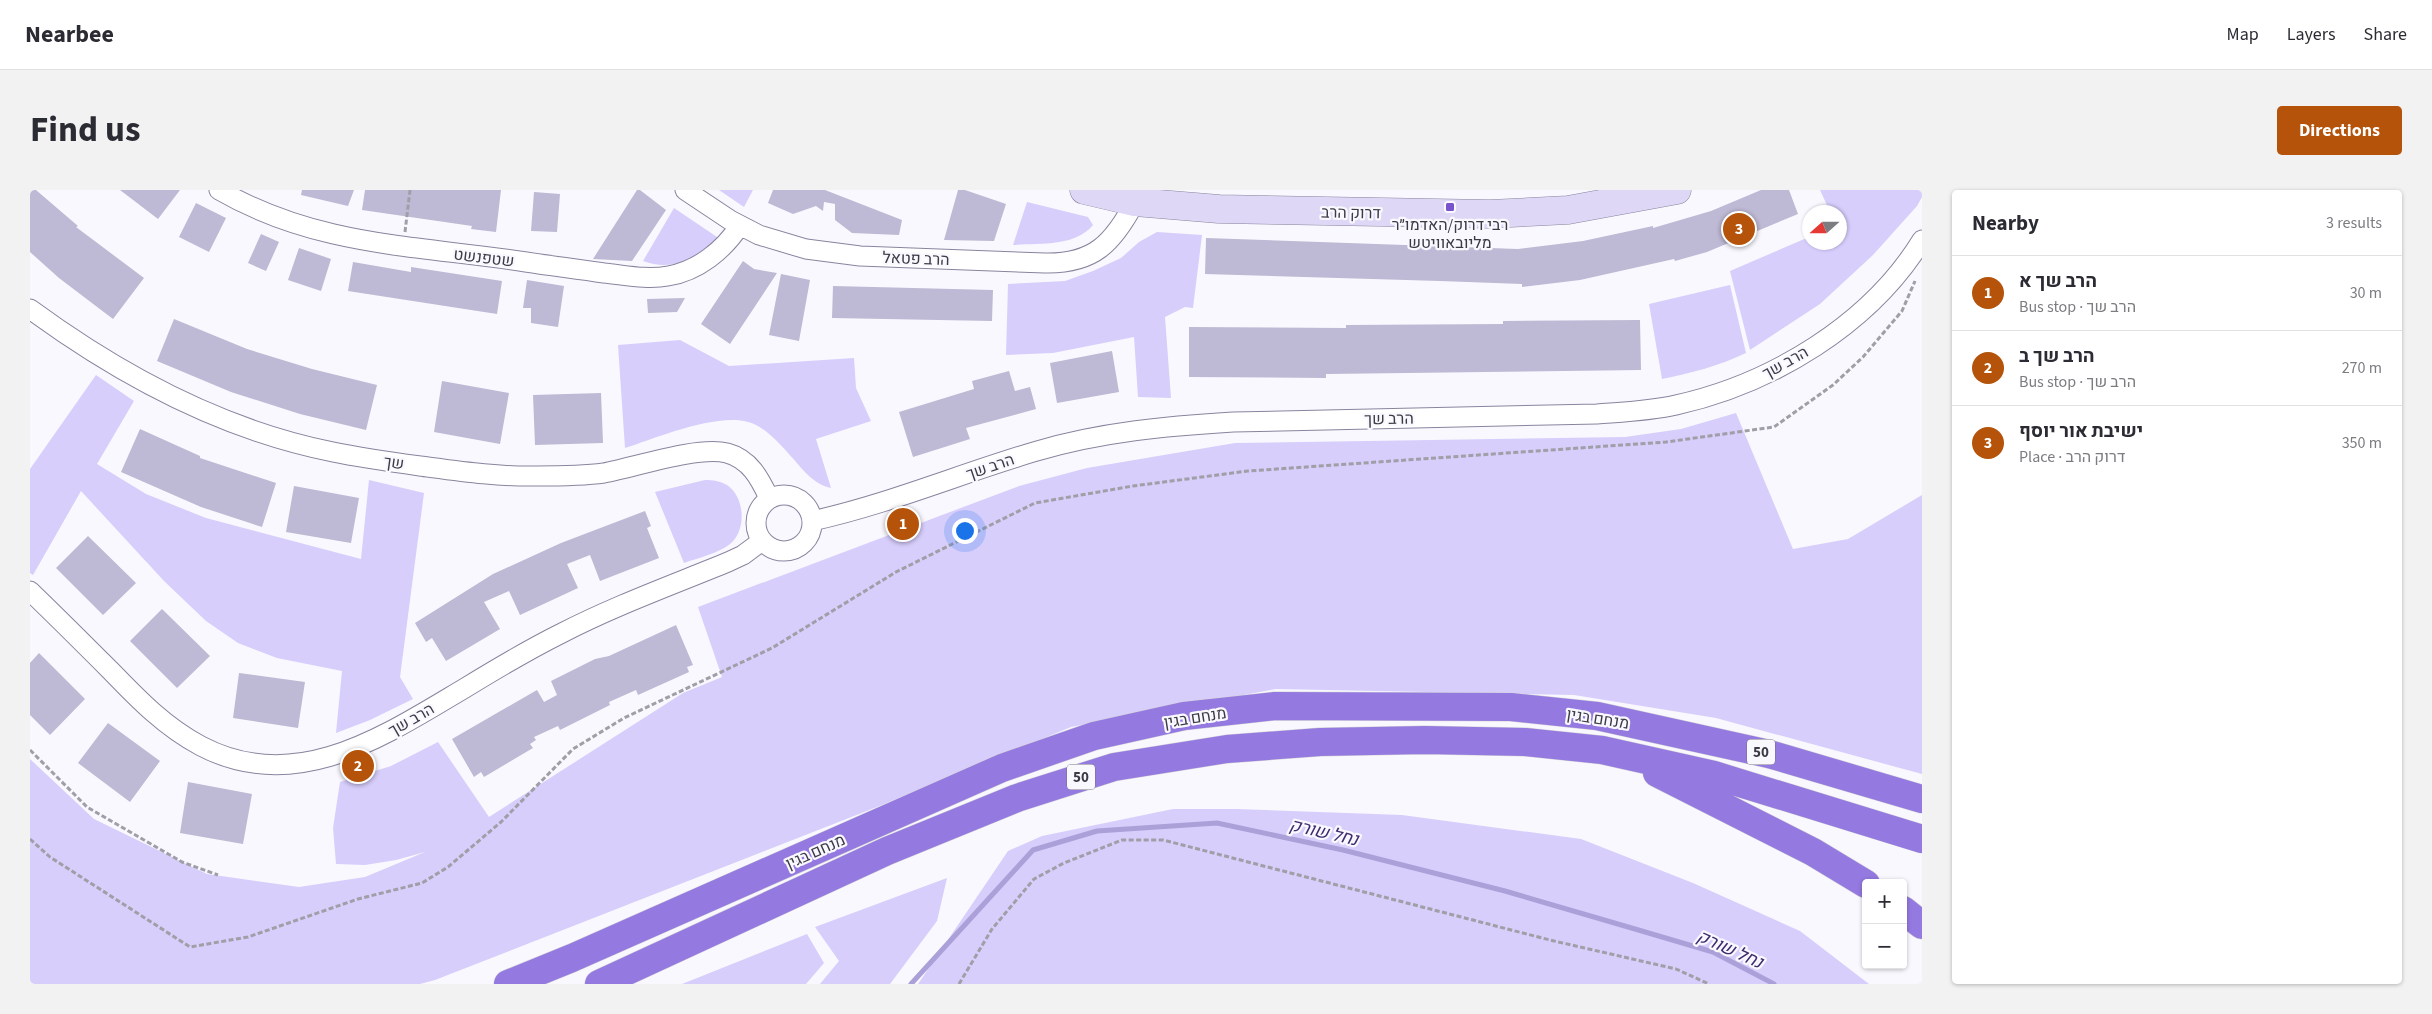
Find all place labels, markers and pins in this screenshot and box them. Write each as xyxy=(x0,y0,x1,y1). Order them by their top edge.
marker: רבי דרוק/האדמו״ר מליובאוויטש xyxy=(1444,201,1456,213)
pin: 3 xyxy=(1723,210,1755,248)
place label: רבי דרוק/האדמו״ר מליובאוויטש xyxy=(1392,214,1508,254)
pin: 1 xyxy=(887,505,919,543)
pin: 2 xyxy=(342,747,374,785)

